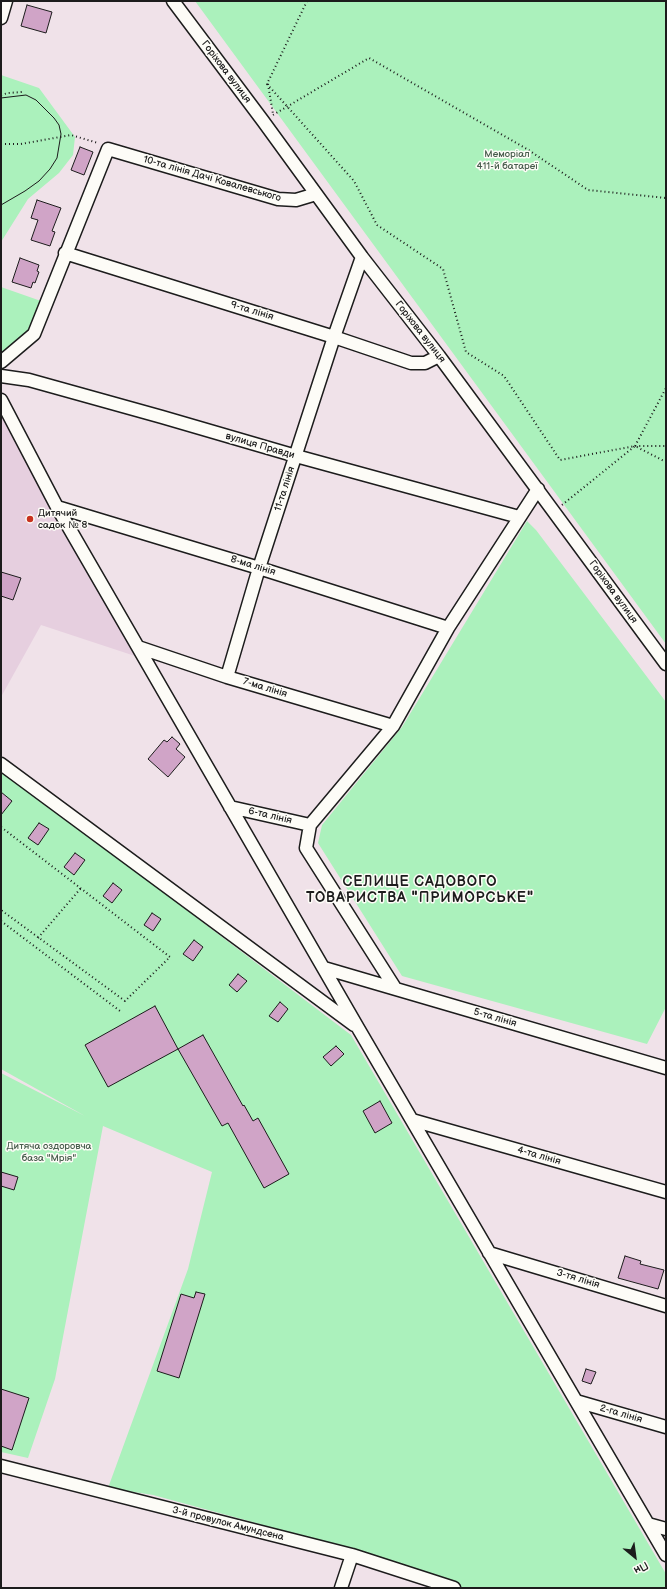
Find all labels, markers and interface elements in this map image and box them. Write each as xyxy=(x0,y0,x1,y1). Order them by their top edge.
street label: Горіхова вулиця xyxy=(199,38,253,106)
park label: Меморіал 411-й батареї xyxy=(476,148,538,172)
street label: 10-та лінія Дачі Ковалевського xyxy=(142,154,282,204)
street label: 9-та лінія xyxy=(229,299,275,323)
street label: Горіхова вулиця xyxy=(392,299,448,365)
street label: вулиця Правди xyxy=(224,430,296,462)
street label: 11-та лінія xyxy=(272,465,298,513)
place label: Дитячий садок № 8 xyxy=(38,507,87,530)
marker: Дитячий садок № 8 xyxy=(25,514,35,524)
street label: 8-ма лінія xyxy=(229,553,277,579)
street label: Горіхова вулиця xyxy=(586,558,640,626)
street label: 7-ма лінія xyxy=(241,676,289,700)
street label: 6-та лінія xyxy=(247,805,293,827)
district label: СЕЛИЩЕ САДОВОГО ТОВАРИСТВА "ПРИМОРСЬКЕ" xyxy=(306,874,534,906)
street label: 5-та лінія xyxy=(472,1006,518,1030)
park label: Дитяча оздоровча база "Мрія" xyxy=(6,1140,92,1164)
street label: 4-та лінія xyxy=(516,1144,562,1168)
street label: 3-тя лінія xyxy=(555,1267,601,1291)
street label: 2-га лінія xyxy=(598,1402,644,1426)
street label: 3-й провулок Амундсена xyxy=(171,1504,285,1544)
north arrow xyxy=(615,1537,655,1577)
text: Пн xyxy=(631,1559,651,1577)

